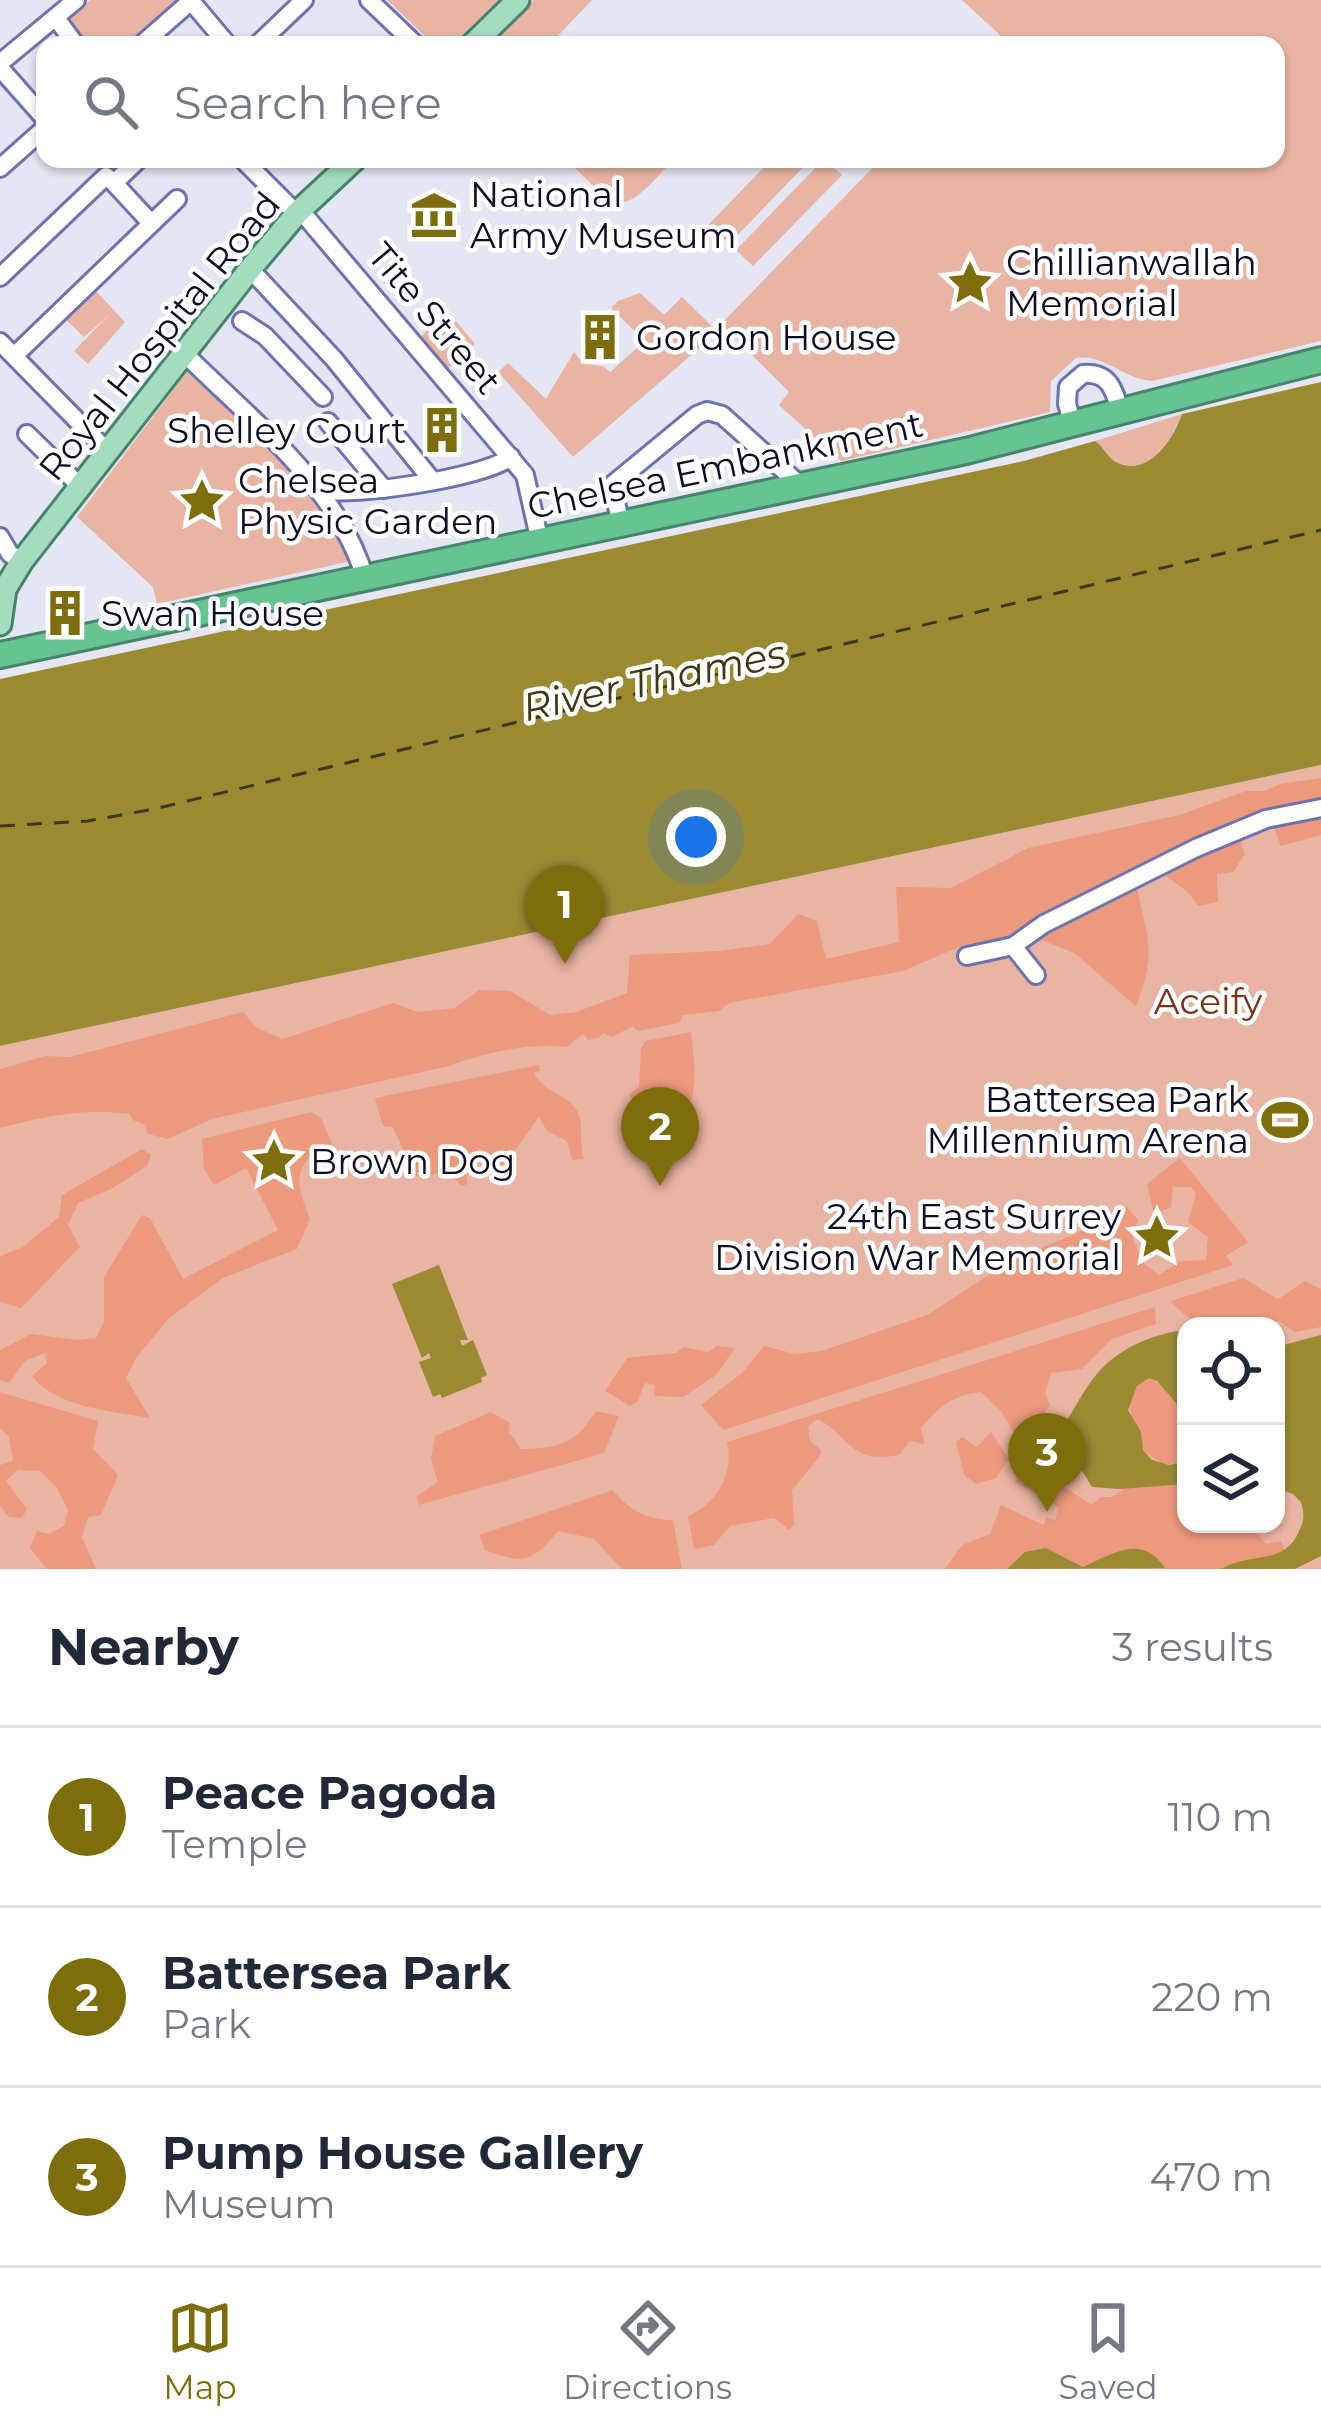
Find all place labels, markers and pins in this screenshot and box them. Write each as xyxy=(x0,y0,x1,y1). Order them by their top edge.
place label: National Army Museum xyxy=(470,172,737,257)
museum icon: National Army Museum xyxy=(409,190,459,240)
place label: Chillianwallah Memorial xyxy=(1006,240,1257,325)
place icon: Chillianwallah Memorial xyxy=(945,258,995,308)
building icon: Gordon House xyxy=(575,312,625,362)
place label: Gordon House xyxy=(636,315,896,359)
building icon: Shelley Court xyxy=(417,405,467,455)
place label: Shelley Court xyxy=(167,408,406,452)
place label: Chelsea Physic Garden xyxy=(238,458,497,543)
place icon: Chelsea Physic Garden xyxy=(177,476,227,526)
building icon: Swan House xyxy=(40,588,90,638)
place label: Swan House xyxy=(101,591,324,635)
pin: 1 xyxy=(526,865,604,964)
place label: Battersea Park Millennium Arena xyxy=(927,1077,1249,1162)
pin: 2 xyxy=(621,1087,699,1186)
sports icon: Battersea Park Millennium Arena xyxy=(1260,1095,1310,1145)
place icon: Brown Dog xyxy=(249,1136,299,1186)
place label: Brown Dog xyxy=(310,1139,516,1183)
place label: 24th East Surrey Division War Memorial xyxy=(714,1194,1121,1279)
place icon: 24th East Surrey Division War Memorial xyxy=(1132,1212,1182,1262)
pin: 3 xyxy=(1008,1413,1086,1512)

